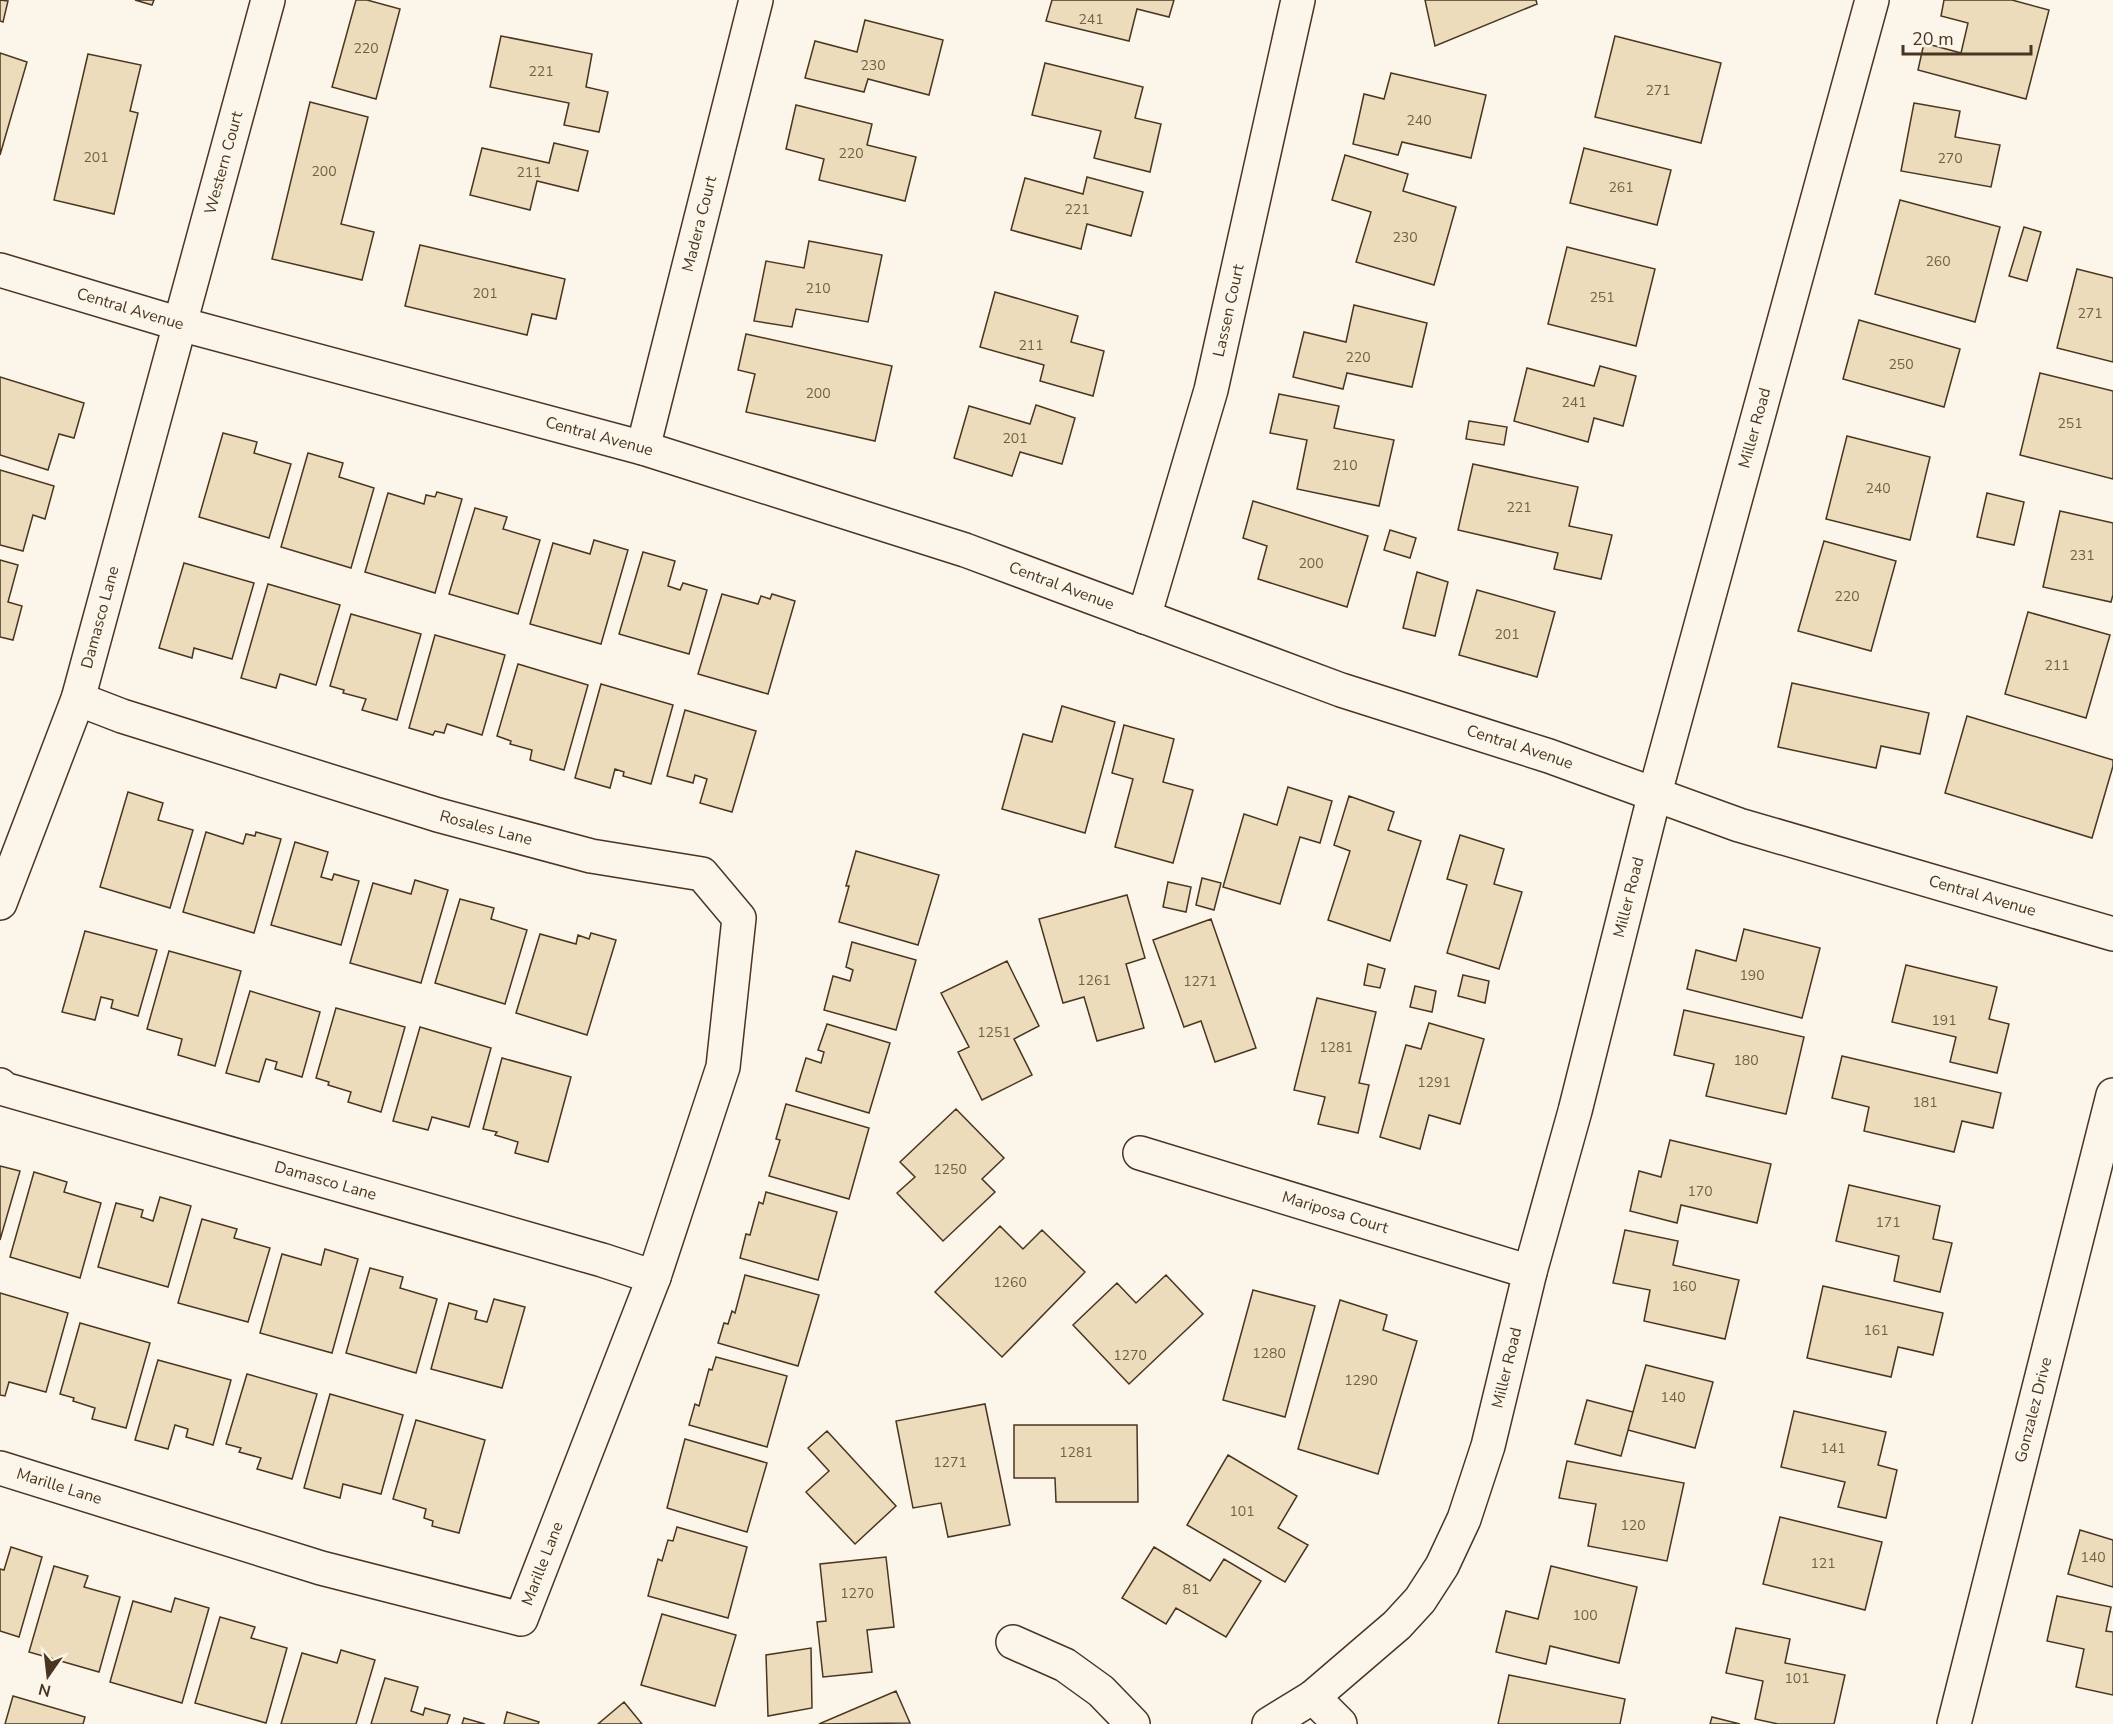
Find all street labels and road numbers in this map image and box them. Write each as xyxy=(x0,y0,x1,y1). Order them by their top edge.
street label: Western Court xyxy=(199,109,248,217)
street label: Madera Court xyxy=(677,173,722,274)
street label: Lassen Court xyxy=(1208,262,1250,359)
street label: Central Avenue xyxy=(74,283,187,336)
street label: Miller Road xyxy=(1733,385,1776,471)
street label: Central Avenue xyxy=(543,411,656,462)
street label: Central Avenue xyxy=(1006,556,1117,616)
street label: Damasco Lane xyxy=(76,564,125,671)
street label: Central Avenue xyxy=(1464,720,1576,775)
street label: Rosales Lane xyxy=(437,805,535,851)
street label: Miller Road xyxy=(1608,855,1649,940)
street label: Central Avenue xyxy=(1926,870,2039,922)
street label: Damasco Lane xyxy=(272,1156,379,1206)
street label: Mariposa Court xyxy=(1279,1186,1391,1239)
street label: Miller Road xyxy=(1487,1325,1527,1410)
street label: Gonzalez Drive xyxy=(2009,1355,2057,1465)
street label: Marille Lane xyxy=(14,1463,105,1510)
street label: Marille Lane xyxy=(516,1518,569,1609)

